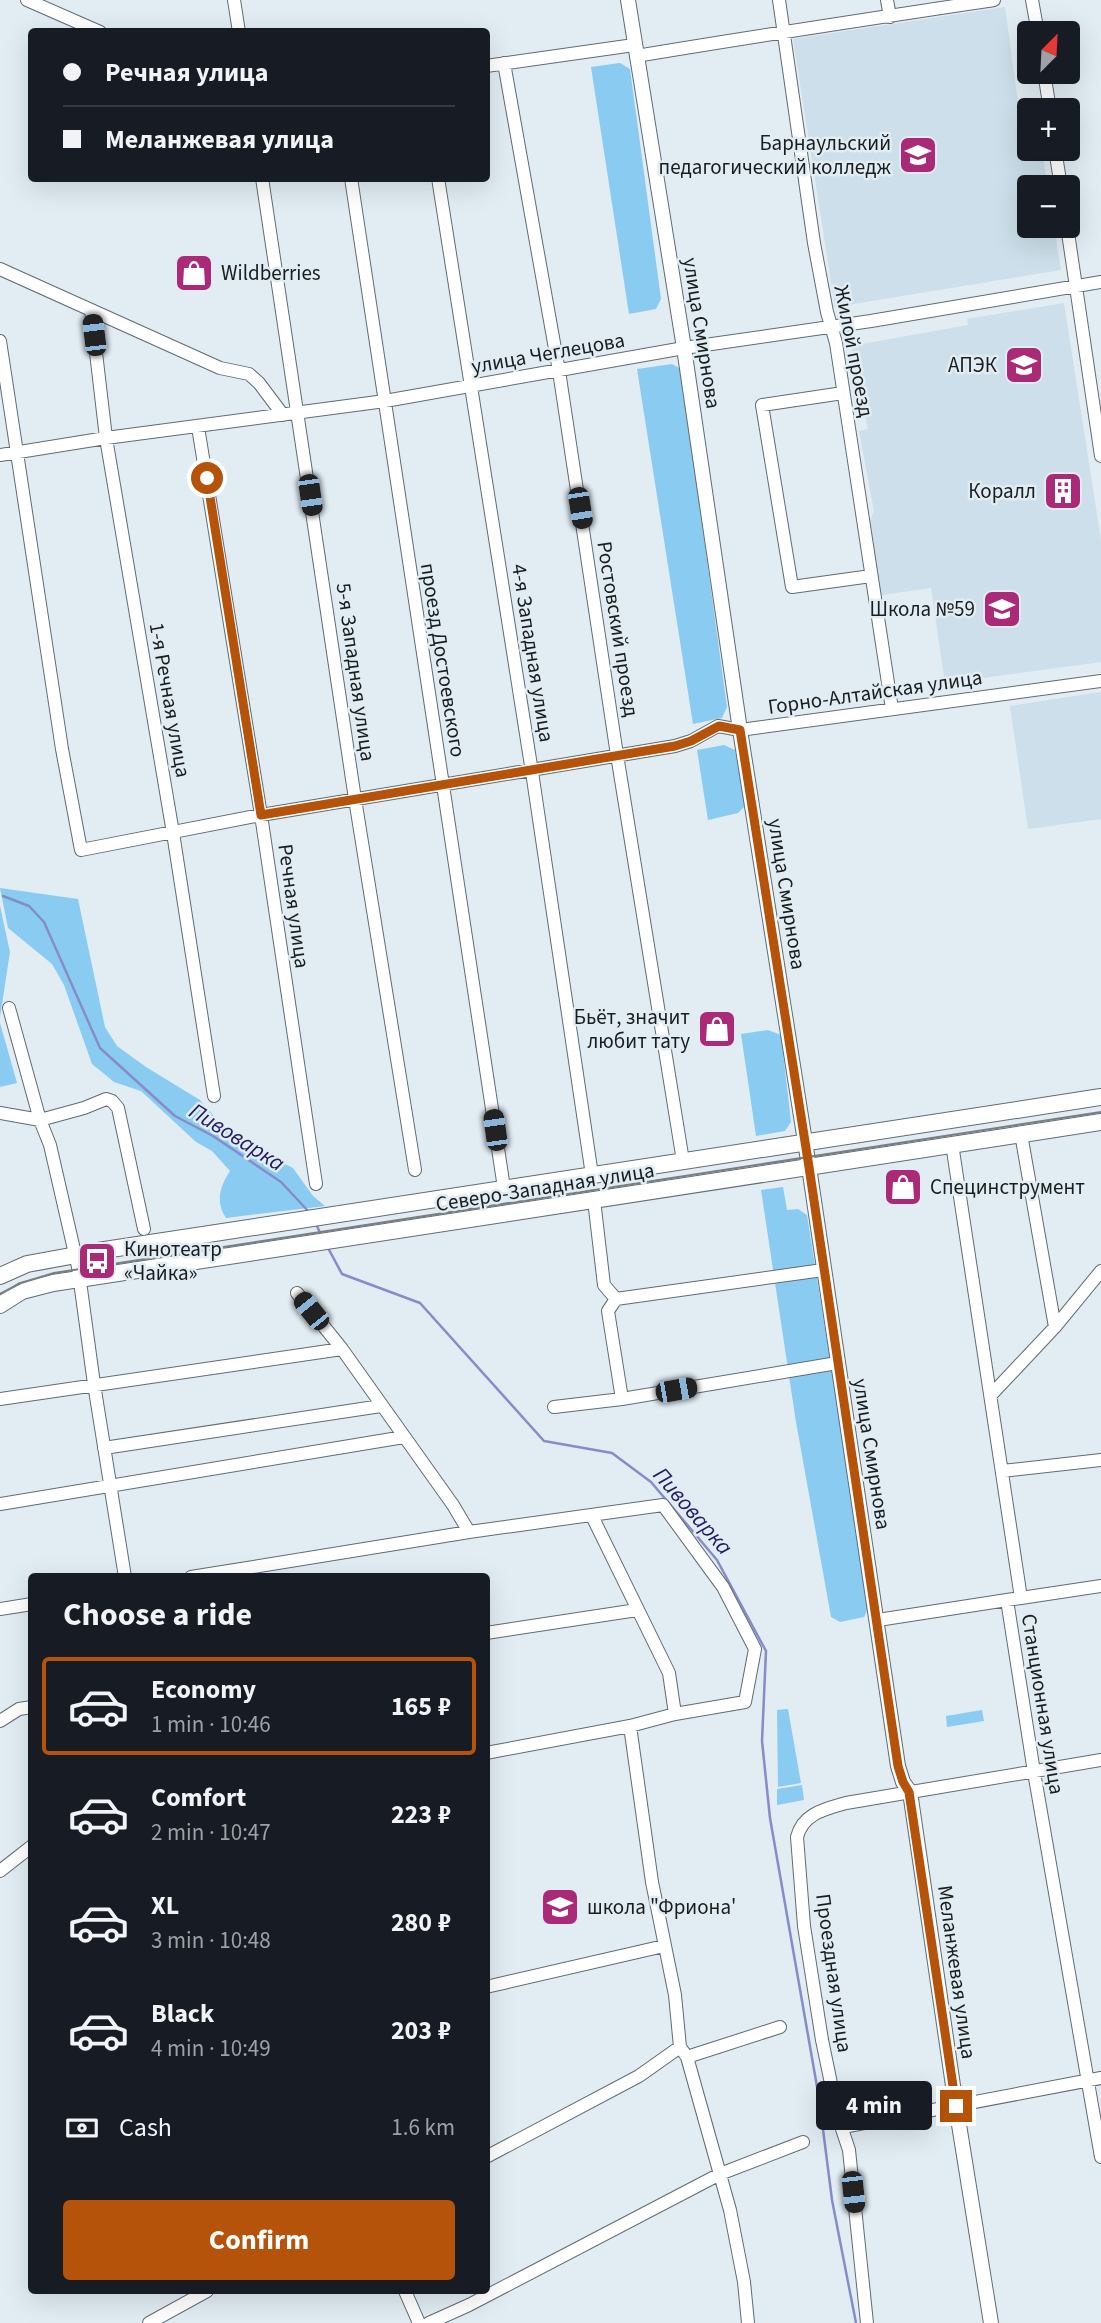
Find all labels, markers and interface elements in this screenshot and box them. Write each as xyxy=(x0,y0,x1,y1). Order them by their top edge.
north arrow xyxy=(1017,21,1080,84)
map controls xyxy=(1017,21,1080,238)
text: Речная улица xyxy=(105,54,269,91)
button: + xyxy=(1017,98,1080,161)
text: Меланжевая улица xyxy=(105,121,334,158)
place label: Барнаульский педагогический колледж xyxy=(659,128,892,182)
school or university icon: Барнаульский педагогический колледж xyxy=(897,134,939,176)
button: − xyxy=(1017,175,1080,238)
shop icon: Wildberries xyxy=(173,252,215,294)
street label: улица Смирнова xyxy=(675,255,729,411)
place label: Wildberries xyxy=(221,258,321,288)
street label: Жилой проезд xyxy=(827,282,881,420)
car xyxy=(82,313,107,357)
street label: улица Чеглецова xyxy=(469,325,627,381)
school or university icon: АПЭК xyxy=(1003,344,1045,386)
place label: АПЭК xyxy=(948,350,998,380)
route start xyxy=(191,462,223,494)
building icon: Коралл xyxy=(1042,470,1084,512)
car xyxy=(297,473,324,517)
place label: Коралл xyxy=(968,476,1036,506)
car xyxy=(567,486,594,530)
street label: Ростовский проезд xyxy=(589,539,647,719)
street label: проезд Достоевского xyxy=(413,561,473,759)
street label: 4-я Западная улица xyxy=(504,562,562,744)
street label: 5-я Западная улица xyxy=(329,581,383,763)
school or university icon: Школа №59 xyxy=(981,588,1023,630)
place label: Школа №59 xyxy=(870,594,975,624)
street label: 1-я Речная улица xyxy=(142,620,198,780)
street label: Горно-Алтайская улица xyxy=(766,662,984,722)
street label: улица Смирнова xyxy=(760,816,814,972)
street label: Речная улица xyxy=(270,842,318,970)
place label: Бьёт, значит любит тату xyxy=(574,1002,690,1056)
shop icon: Бьёт, значит любит тату xyxy=(696,1008,738,1050)
water label: Пивоварка xyxy=(183,1095,291,1179)
car xyxy=(482,1108,509,1152)
street label: Северо-Западная улица xyxy=(434,1155,656,1219)
shop icon: Специнструмент xyxy=(882,1166,924,1208)
place label: Специнструмент xyxy=(930,1172,1085,1202)
place label: Кинотеатр «Чайка» xyxy=(124,1234,222,1288)
bus stop icon: Кинотеатр «Чайка» xyxy=(76,1240,118,1282)
car xyxy=(290,1288,333,1334)
car xyxy=(654,1376,699,1404)
street label: улица Смирнова xyxy=(845,1376,899,1532)
water label: Пивоварка xyxy=(645,1460,741,1562)
text: Choose a ride xyxy=(63,1592,252,1638)
street label: Станционная улица xyxy=(1014,1612,1072,1796)
text: Economy xyxy=(151,1671,256,1708)
icon: car xyxy=(67,1675,130,1738)
text: 165 ₽ xyxy=(391,1688,451,1725)
text: 1 min · 10:46 xyxy=(151,1708,271,1741)
text: Comfort xyxy=(151,1779,246,1816)
icon: car xyxy=(67,1783,130,1846)
text: 223 ₽ xyxy=(391,1796,451,1833)
text: 2 min · 10:47 xyxy=(151,1816,271,1849)
street label: Меланжевая улица xyxy=(930,1883,984,2061)
school or university icon: школа "Фриона' xyxy=(539,1886,581,1928)
text: XL xyxy=(151,1887,179,1924)
icon: car xyxy=(67,1891,130,1954)
place label: школа "Фриона' xyxy=(587,1892,736,1922)
street label: Проездная улица xyxy=(808,1892,860,2054)
text: 280 ₽ xyxy=(391,1904,451,1941)
text: 3 min · 10:48 xyxy=(151,1924,271,1957)
text: Black xyxy=(151,1995,214,2032)
icon: car xyxy=(67,1999,130,2062)
text: 203 ₽ xyxy=(391,2012,451,2049)
text: 4 min · 10:49 xyxy=(151,2032,271,2065)
callout: 4 min xyxy=(816,2082,932,2130)
text: 4 min xyxy=(846,2089,902,2122)
route end xyxy=(940,2090,972,2122)
icon: cash xyxy=(63,2109,101,2147)
text: Cash xyxy=(119,2109,172,2146)
text: 1.6 km xyxy=(391,2111,455,2144)
car xyxy=(841,2170,866,2214)
button: Confirm xyxy=(63,2200,455,2280)

